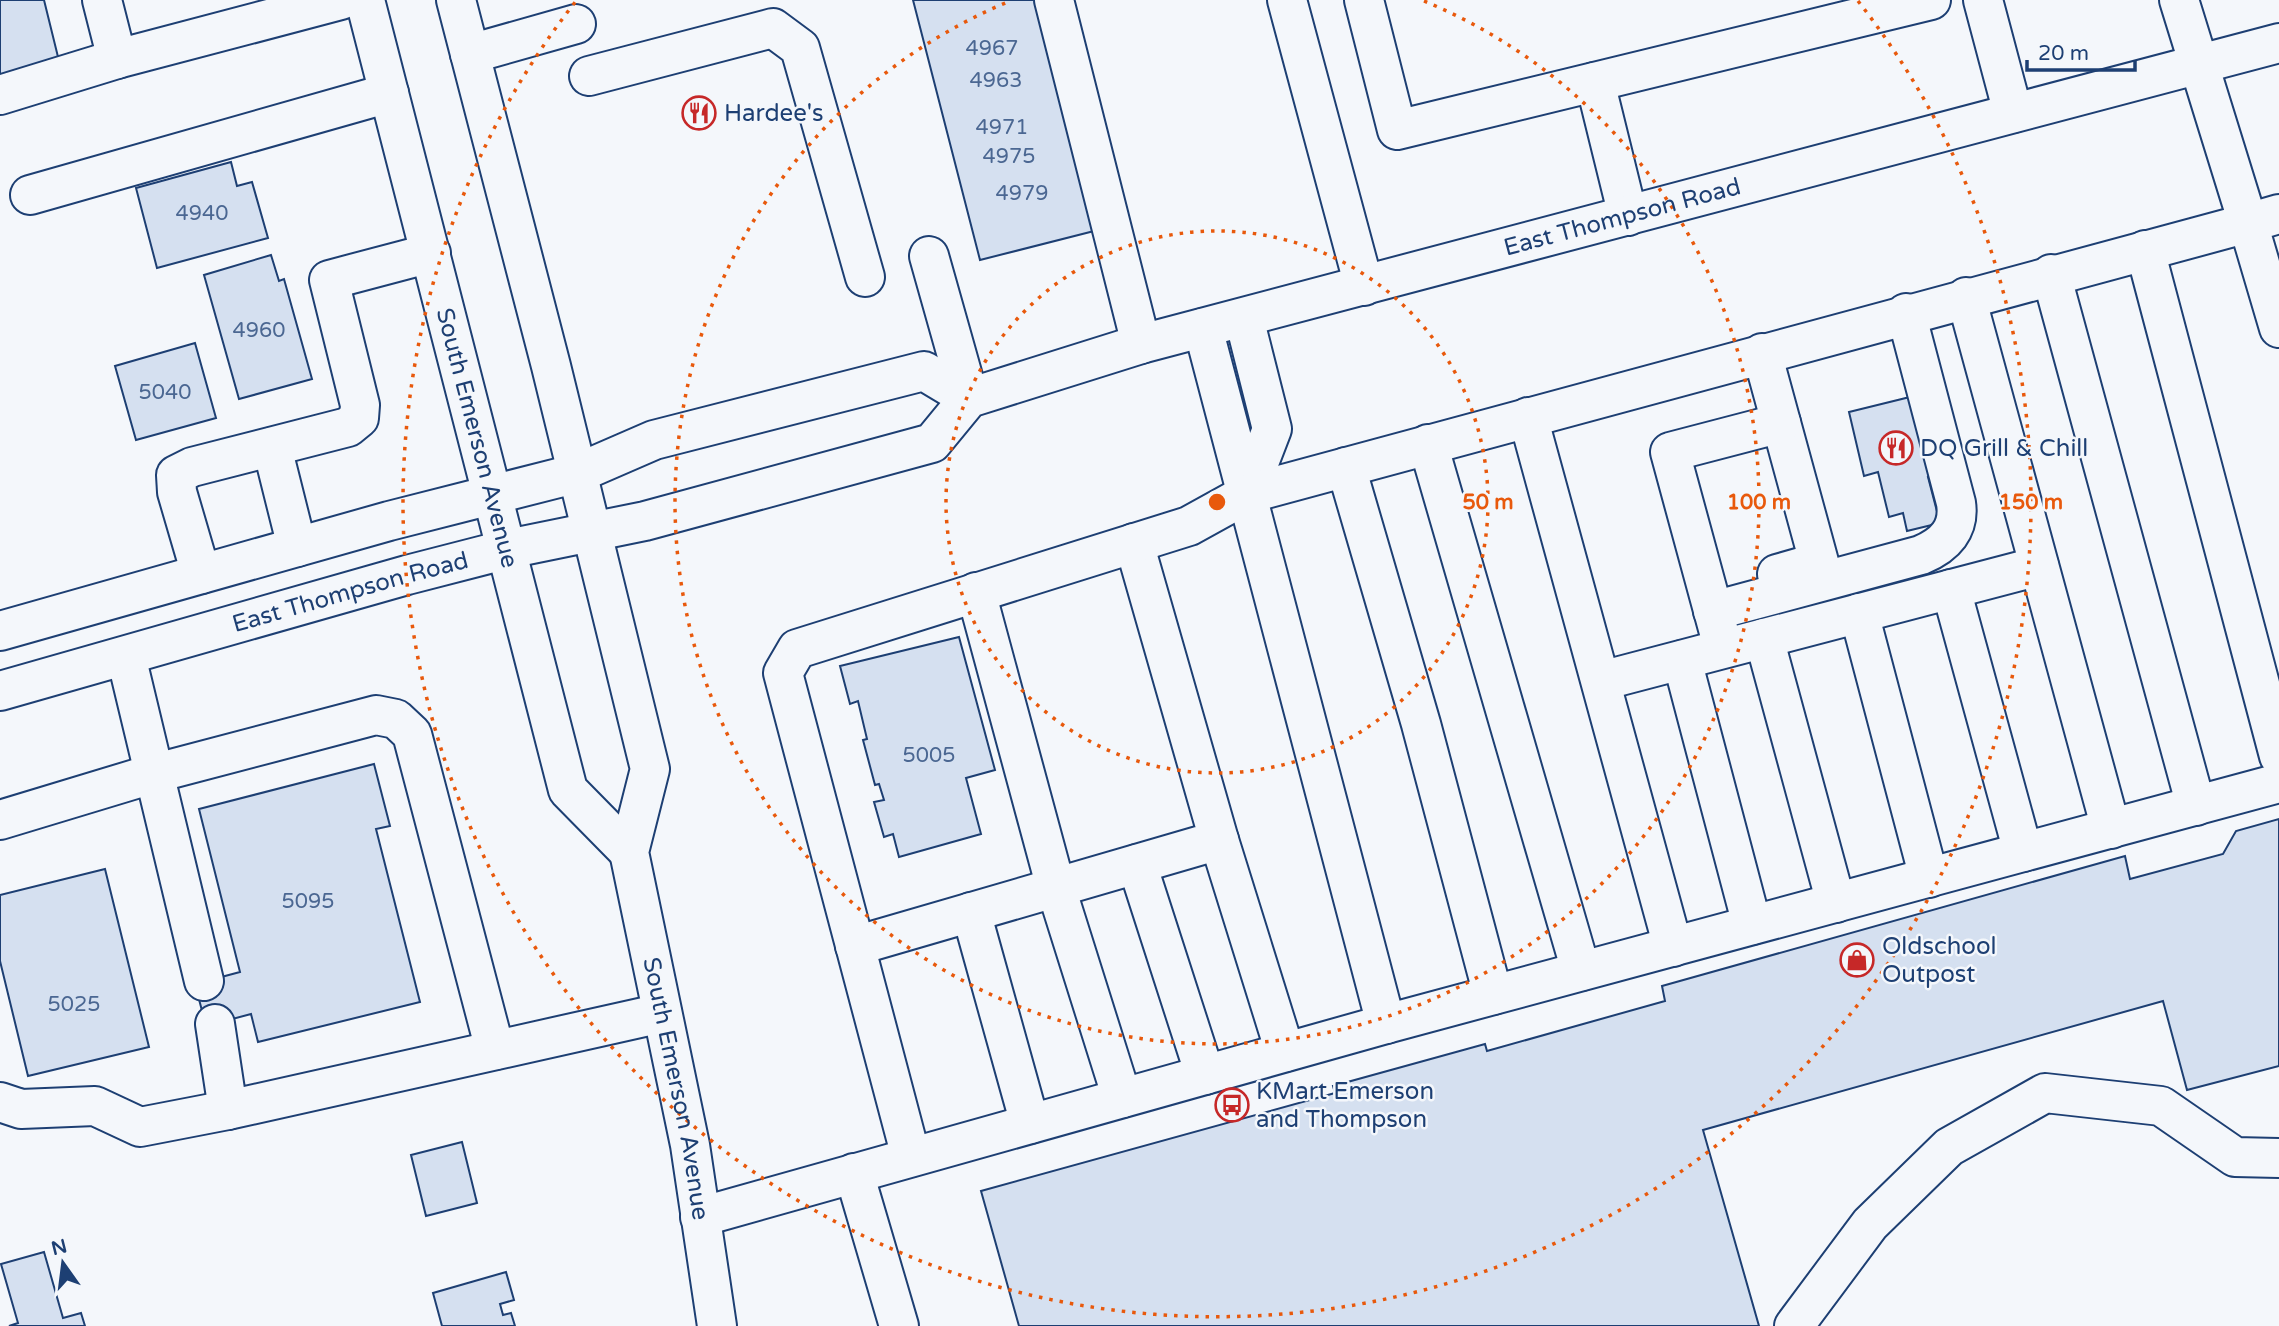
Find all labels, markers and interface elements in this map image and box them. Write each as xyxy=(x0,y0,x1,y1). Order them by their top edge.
scale bar xyxy=(2027,28,2136,72)
house number: 4967 xyxy=(966,36,1018,61)
text: 20 m xyxy=(2038,41,2089,66)
house number: 4963 xyxy=(970,68,1022,93)
restaurant icon: Hardee's xyxy=(680,94,718,132)
place label: Hardee's xyxy=(724,99,824,128)
house number: 4971 xyxy=(976,115,1028,140)
house number: 4975 xyxy=(983,144,1035,169)
street label: East Thompson Road xyxy=(1501,172,1744,262)
house number: 4979 xyxy=(996,181,1048,206)
house number: 4940 xyxy=(176,201,228,226)
street label: South Emerson Avenue xyxy=(430,305,524,571)
house number: 4960 xyxy=(233,318,285,343)
house number: 5040 xyxy=(139,380,191,405)
restaurant icon: DQ Grill & Chill xyxy=(1877,429,1915,467)
place label: DQ Grill & Chill xyxy=(1920,434,2088,463)
centre of rings xyxy=(1205,490,1229,514)
text: 50 m xyxy=(1462,490,1514,515)
text: 100 m xyxy=(1727,490,1791,515)
text: 150 m xyxy=(1999,490,2063,515)
street label: East Thompson Road xyxy=(229,546,471,639)
house number: 5005 xyxy=(903,743,955,768)
house number: 5095 xyxy=(282,889,334,914)
place label: Oldschool Outpost xyxy=(1882,932,1996,989)
shop icon: Oldschool Outpost xyxy=(1838,941,1876,979)
street label: South Emerson Avenue xyxy=(636,955,715,1222)
house number: 5025 xyxy=(48,992,100,1017)
place label: KMart Emerson and Thompson xyxy=(1256,1077,1434,1134)
bus stop icon: KMart Emerson and Thompson xyxy=(1213,1086,1251,1124)
north arrow xyxy=(28,1228,98,1298)
text: N xyxy=(49,1235,69,1260)

